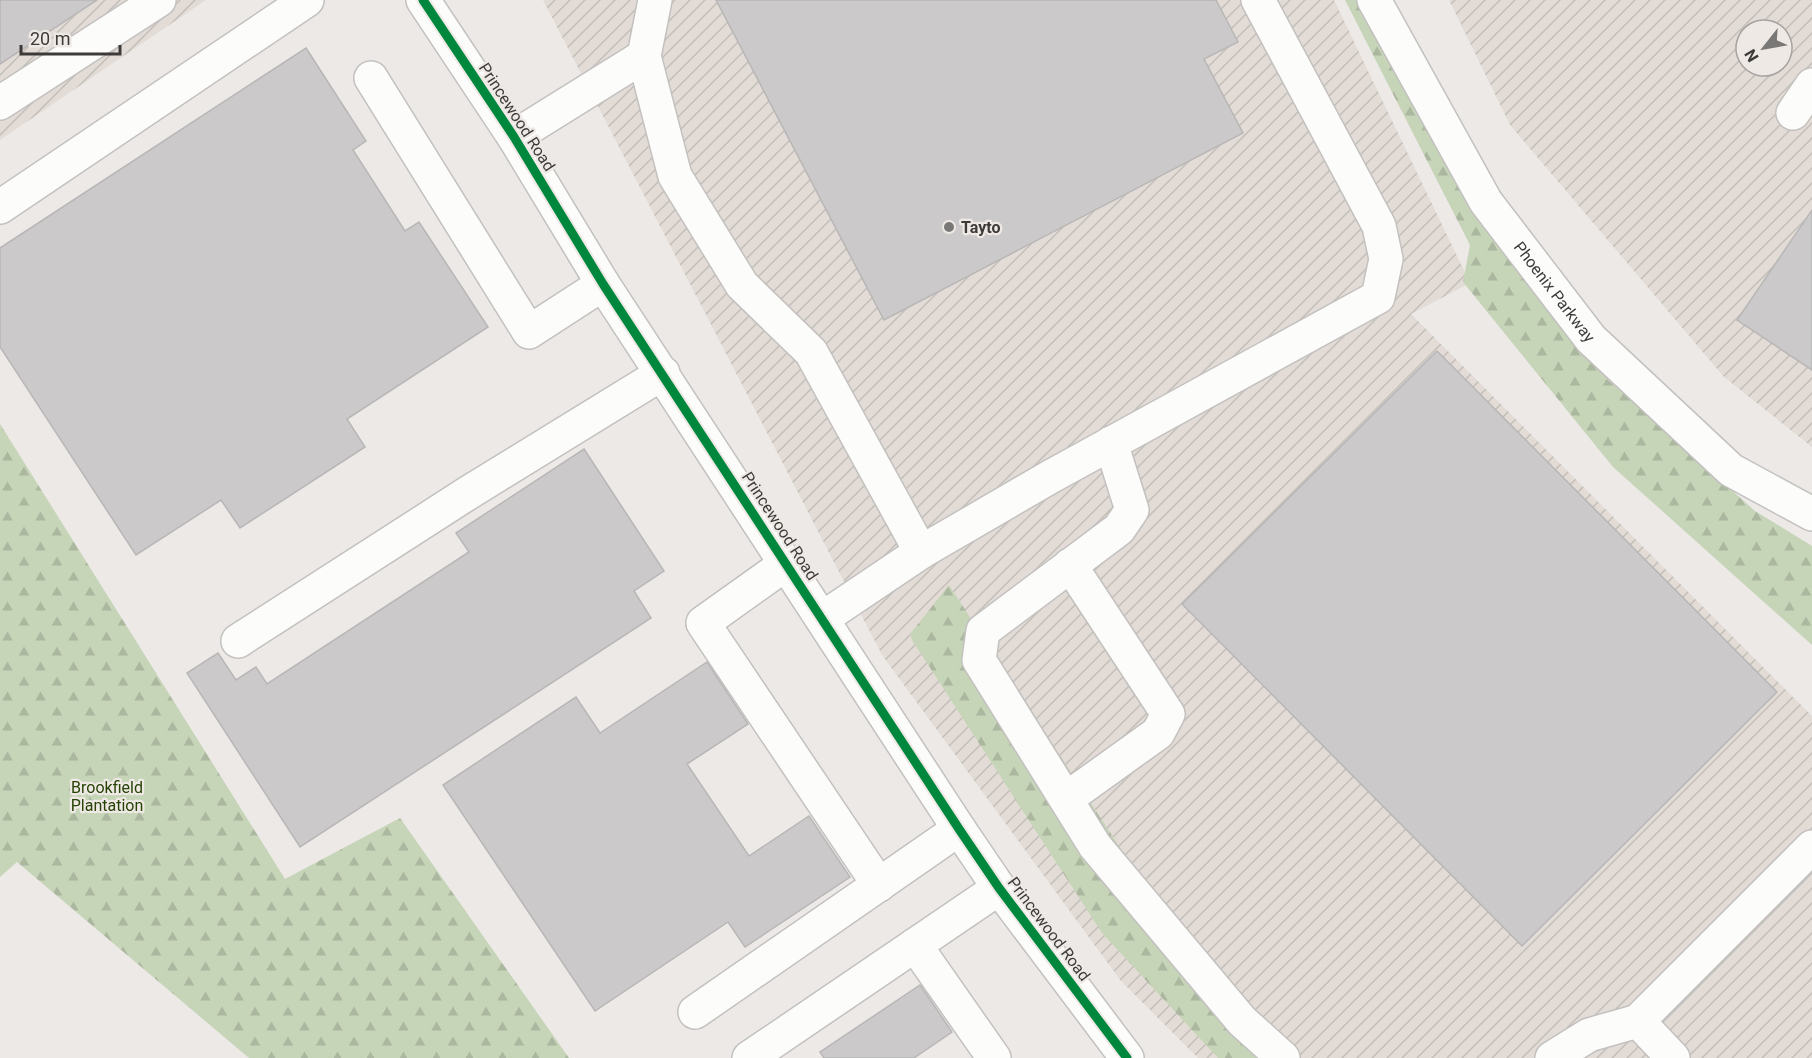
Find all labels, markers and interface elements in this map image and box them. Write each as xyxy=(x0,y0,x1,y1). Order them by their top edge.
scale bar xyxy=(21,18,120,56)
north arrow xyxy=(1734,18,1794,78)
text: 20 m xyxy=(30,28,70,49)
text: N xyxy=(1741,46,1763,65)
street label: Princewood Road xyxy=(475,59,559,175)
place label: Tayto xyxy=(961,218,1000,237)
marker: Tayto xyxy=(942,220,956,234)
street label: Phoenix Parkway xyxy=(1510,238,1600,346)
street label: Princewood Road xyxy=(738,468,822,584)
park label: Brookfield Plantation xyxy=(71,778,143,815)
street label: Princewood Road xyxy=(1004,873,1094,985)

